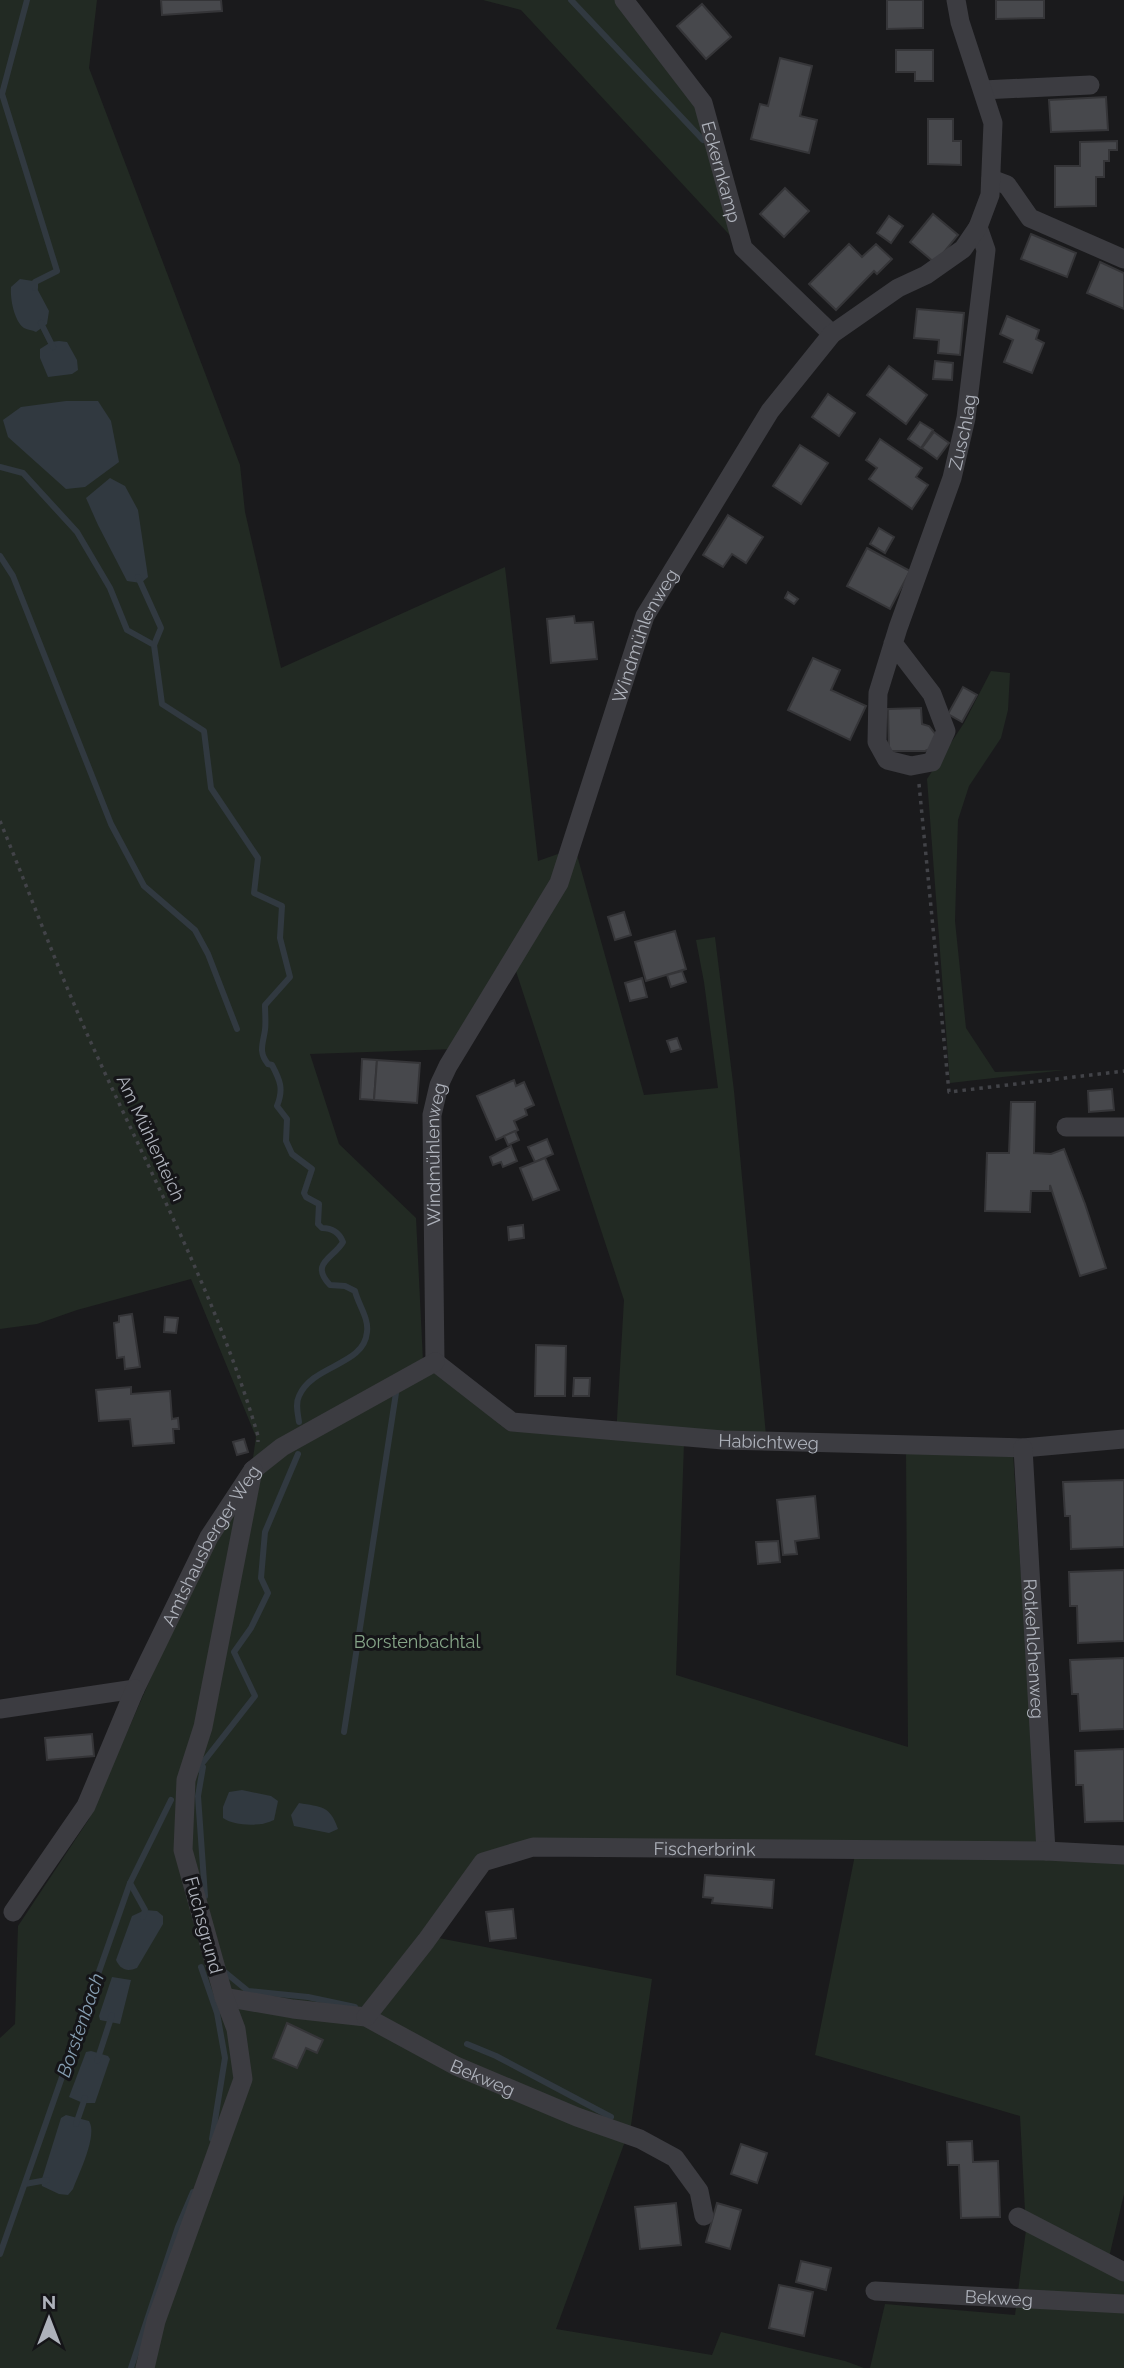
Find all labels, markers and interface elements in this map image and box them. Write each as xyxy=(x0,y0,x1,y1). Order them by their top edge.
street label: Eckernkamp xyxy=(698,119,746,225)
street label: Zuschlag xyxy=(944,393,979,472)
street label: Windmühlenweg xyxy=(607,565,682,705)
street label: Am Mühlenteich xyxy=(113,1072,189,1204)
street label: Windmühlenweg xyxy=(421,1080,450,1226)
street label: Habichtweg xyxy=(718,1429,819,1453)
street label: Amtshausberger Weg xyxy=(157,1461,264,1629)
street label: Rotkehlchenweg xyxy=(1020,1578,1049,1719)
park label: Borstenbachtal xyxy=(354,1631,480,1652)
street label: Fischerbrink xyxy=(653,1837,756,1859)
street label: Fuchsgrund xyxy=(181,1874,227,1976)
water label: Borstenbach xyxy=(52,1970,108,2080)
street label: Bekweg xyxy=(447,2054,518,2100)
north arrow xyxy=(14,2284,84,2354)
street label: Bekweg xyxy=(964,2285,1033,2310)
text: N xyxy=(42,2291,56,2313)

